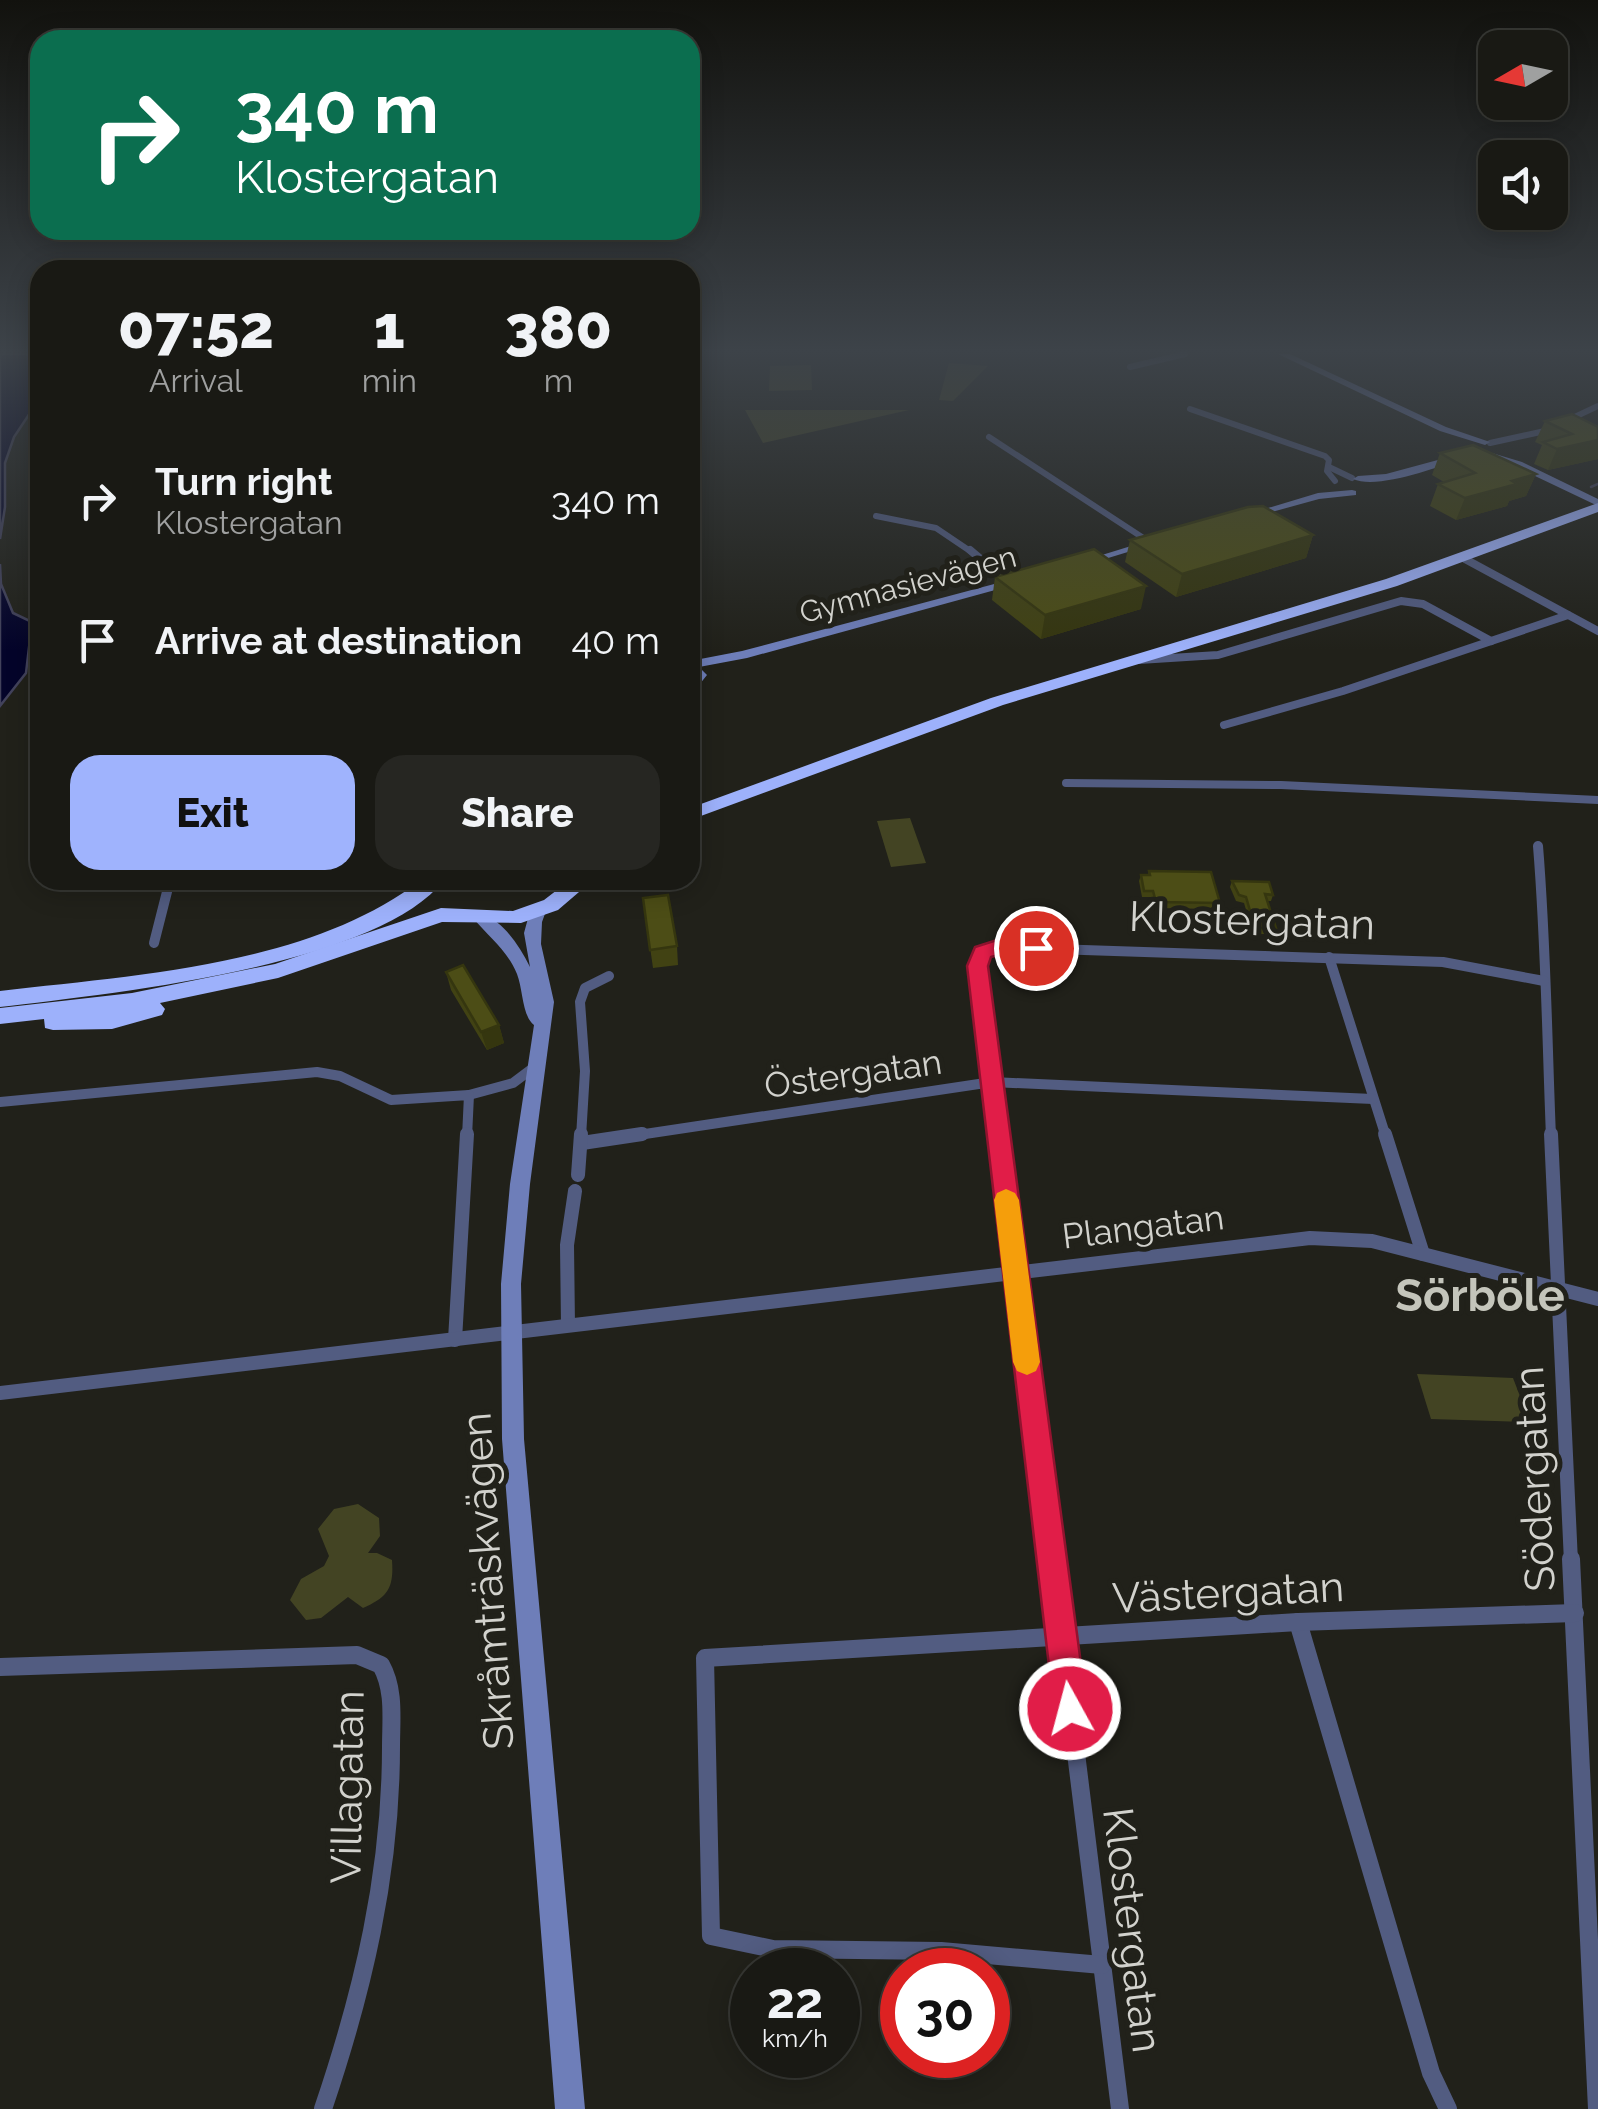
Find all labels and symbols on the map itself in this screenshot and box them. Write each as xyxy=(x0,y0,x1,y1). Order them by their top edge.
north arrow xyxy=(1478,30,1568,120)
street label: Gymnasievägen xyxy=(796,539,1020,630)
street label: Klostergatan xyxy=(1128,892,1376,949)
pin xyxy=(994,906,1079,991)
street label: Östergatan xyxy=(762,1041,944,1106)
street label: Plangatan xyxy=(1060,1196,1226,1257)
district label: Sörböle xyxy=(1395,1269,1565,1322)
street label: Södergatan xyxy=(1504,1365,1565,1593)
street label: Skråmträskvägen xyxy=(451,1411,524,1751)
street label: Västergatan xyxy=(1111,1562,1345,1623)
position arrow xyxy=(1018,1657,1122,1761)
street label: Villagatan xyxy=(321,1690,374,1884)
street label: Klostergatan xyxy=(1093,1805,1172,2055)
speed limit sign: 30 xyxy=(880,1948,1010,2078)

